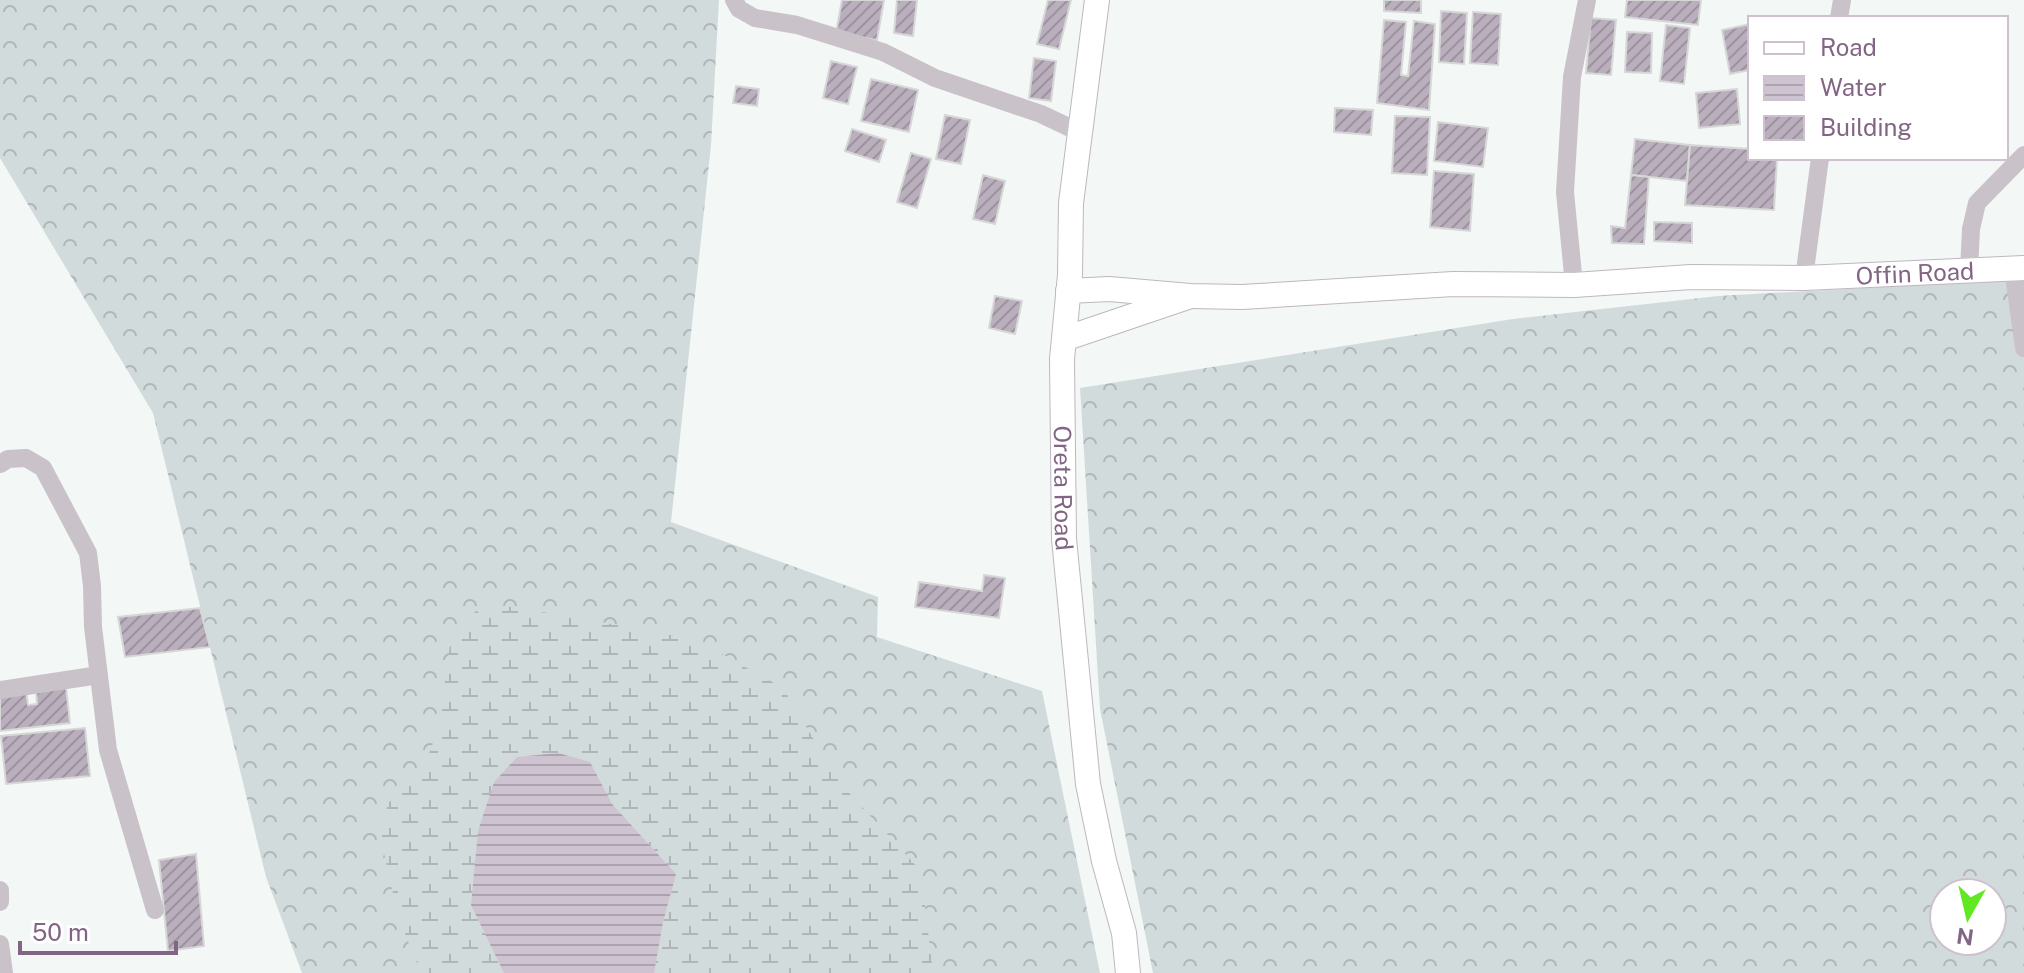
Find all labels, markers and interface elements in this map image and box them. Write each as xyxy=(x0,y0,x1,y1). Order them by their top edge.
legend xyxy=(1748,16,2008,160)
text: Road xyxy=(1820,33,1877,61)
text: Water xyxy=(1820,73,1887,101)
text: Building xyxy=(1820,113,1912,141)
street label: Offin Road xyxy=(1855,256,1975,290)
street label: Oreta Road xyxy=(1049,425,1079,552)
north arrow xyxy=(1928,877,2008,957)
scale bar xyxy=(20,905,176,955)
text: 50 m xyxy=(32,918,89,946)
text: N xyxy=(1955,923,1976,951)

